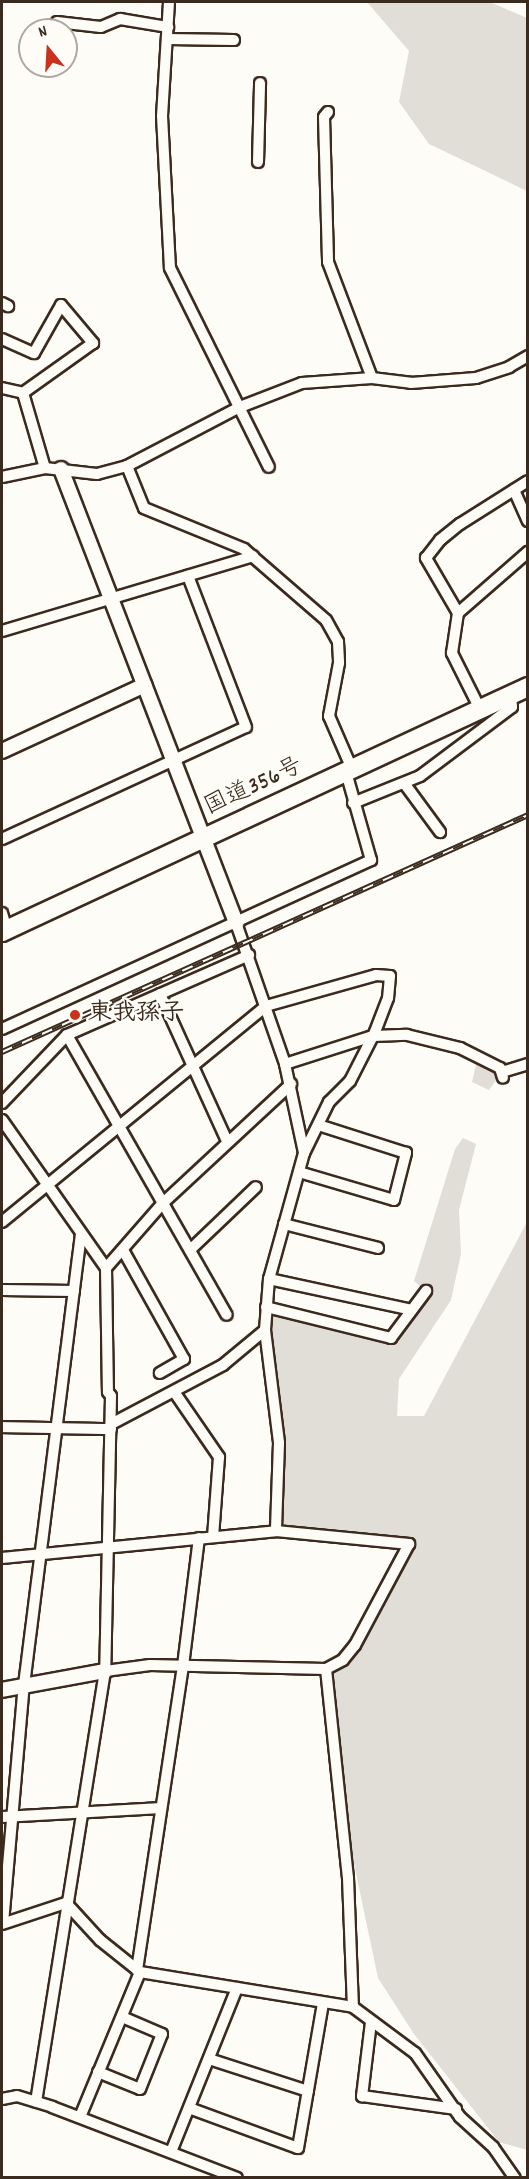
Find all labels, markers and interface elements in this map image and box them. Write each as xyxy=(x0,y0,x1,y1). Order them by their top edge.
north arrow xyxy=(18,18,78,78)
text: N xyxy=(36,20,50,44)
street label: 国道356号 xyxy=(200,753,308,823)
place label: 東我孫子 xyxy=(88,1001,184,1029)
marker: 東我孫子 xyxy=(66,1006,84,1024)

